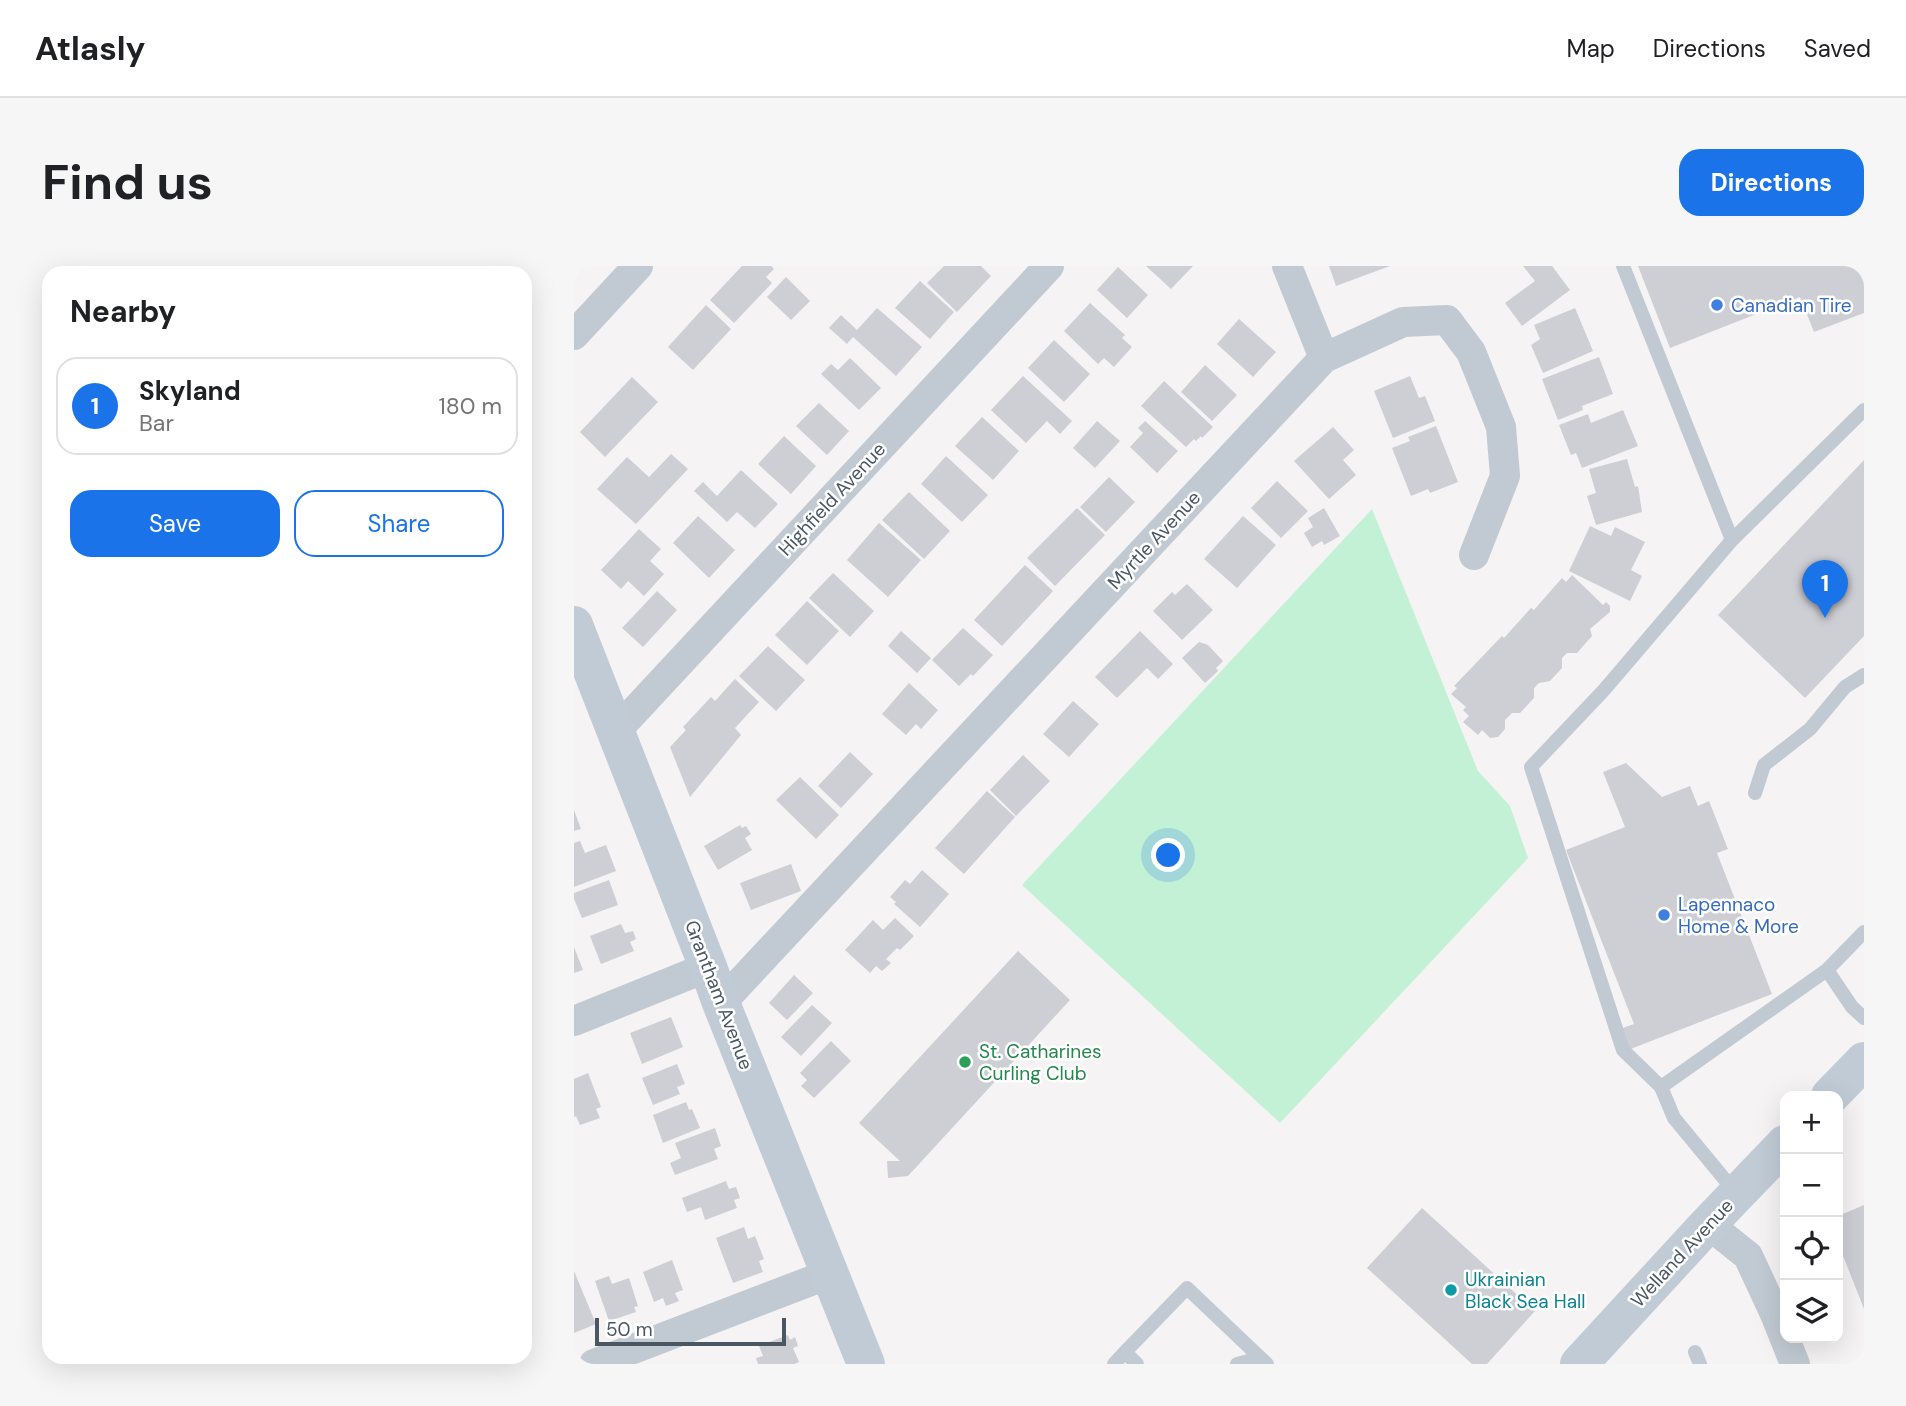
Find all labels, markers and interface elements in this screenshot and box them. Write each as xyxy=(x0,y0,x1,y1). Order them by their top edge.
text: Atlasly xyxy=(35,27,145,70)
text: Map xyxy=(1567,33,1615,64)
text: Directions xyxy=(1653,33,1766,64)
text: Saved xyxy=(1804,33,1871,64)
button: Directions xyxy=(1679,149,1864,216)
text: Find us xyxy=(42,150,213,214)
text: Nearby xyxy=(70,292,176,331)
place label: Canadian Tire xyxy=(1731,293,1852,318)
marker: Canadian Tire xyxy=(1709,297,1725,313)
text: Skyland xyxy=(139,374,241,408)
text: 1 xyxy=(91,391,99,421)
text: 180 m xyxy=(438,391,502,421)
text: Bar xyxy=(139,408,174,438)
street label: Highfield Avenue xyxy=(773,437,891,561)
street label: Myrtle Avenue xyxy=(1102,486,1206,594)
button: Save xyxy=(70,490,280,557)
button: Share xyxy=(294,490,504,557)
pin: 1 xyxy=(1802,560,1848,618)
your location xyxy=(1151,838,1185,872)
place label: Lapennaco Home & More xyxy=(1678,892,1799,939)
marker: Lapennaco Home & More xyxy=(1656,907,1672,923)
street label: Grantham Avenue xyxy=(679,917,759,1073)
place label: St. Catharines Curling Club xyxy=(979,1039,1102,1086)
marker: St. Catharines Curling Club xyxy=(957,1054,973,1070)
map controls xyxy=(1780,1091,1843,1343)
button: + xyxy=(1780,1091,1843,1154)
button: − xyxy=(1780,1154,1843,1217)
street label: Welland Avenue xyxy=(1625,1193,1739,1313)
button: locate xyxy=(1780,1217,1843,1280)
place label: Ukrainian Black Sea Hall xyxy=(1465,1267,1585,1314)
button: layers xyxy=(1780,1280,1843,1343)
marker: Ukrainian Black Sea Hall xyxy=(1443,1282,1459,1298)
scale bar xyxy=(595,1315,786,1347)
text: 50 m xyxy=(606,1317,653,1342)

